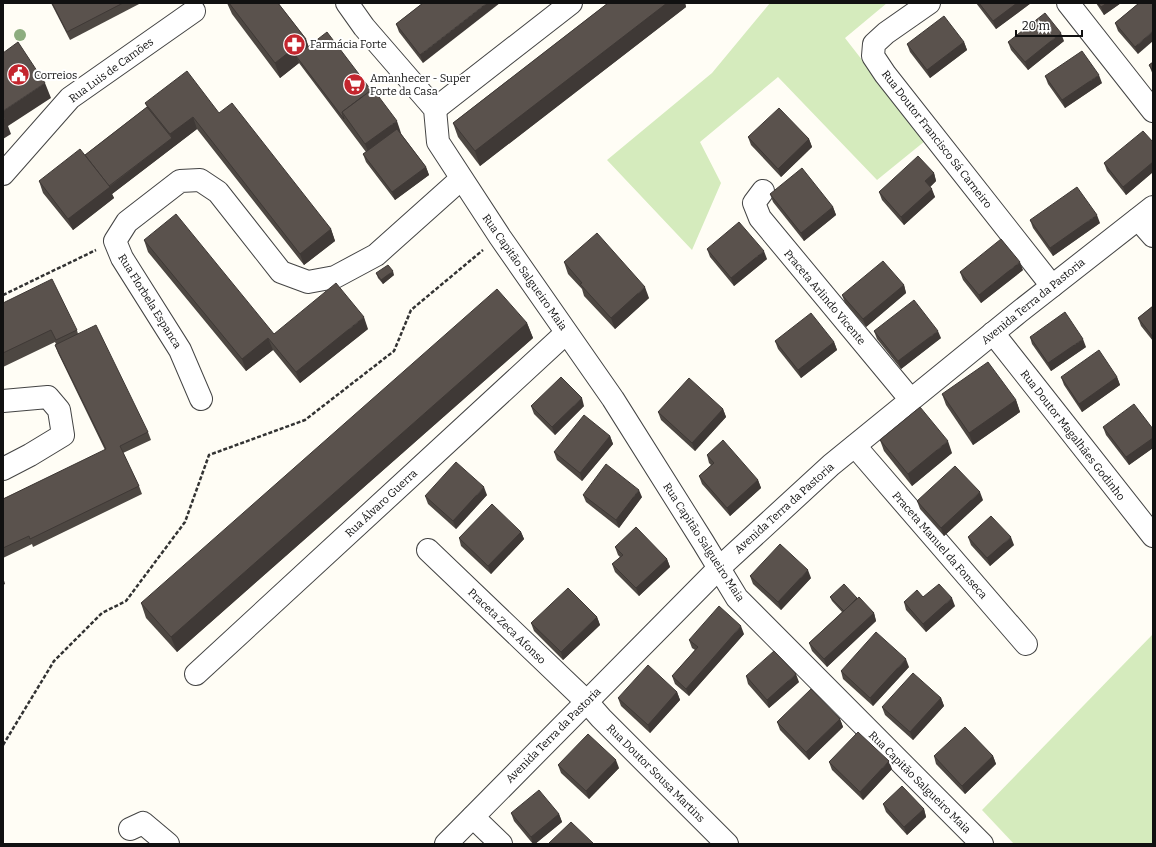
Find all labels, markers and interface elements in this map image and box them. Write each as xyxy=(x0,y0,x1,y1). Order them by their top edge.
scale bar xyxy=(1016,12,1082,38)
text: 20 m xyxy=(1022,19,1051,33)
pharmacy icon: Farmácia Forte xyxy=(282,31,308,57)
street label: Rua Luis de Camões xyxy=(67,35,156,105)
place label: Farmácia Forte xyxy=(310,38,387,51)
public building icon: Correios xyxy=(6,62,32,88)
street label: Rua Doutor Francisco Sá Carneiro xyxy=(879,68,994,211)
place label: Correios xyxy=(34,69,77,82)
supermarket icon: Amanhecer - Super Forte da Casa xyxy=(341,71,367,97)
place label: Amanhecer - Super Forte da Casa xyxy=(370,72,470,98)
street label: Rua Capitão Salgueiro Maia xyxy=(479,212,570,333)
street label: Praceta Arlindo Vicente xyxy=(781,247,868,347)
street label: Rua Florbela Espanca xyxy=(115,252,184,351)
street label: Avenida Terra da Pastoria xyxy=(979,256,1088,347)
street label: Rua Doutor Magalhães Godinho xyxy=(1018,368,1128,503)
street label: Avenida Terra da Pastoria xyxy=(732,460,837,556)
street label: Rua Álvaro Guerra xyxy=(342,466,420,540)
street label: Rua Capitão Salgueiro Maia xyxy=(660,480,747,604)
street label: Praceta Manuel da Fonseca xyxy=(890,489,990,602)
street label: Praceta Zeca Afonso xyxy=(465,586,548,667)
street label: Avenida Terra da Pastoria xyxy=(503,685,604,786)
street label: Rua Doutor Sousa Martins xyxy=(604,722,707,825)
street label: Rua Capitão Salgueiro Maia xyxy=(866,729,973,836)

